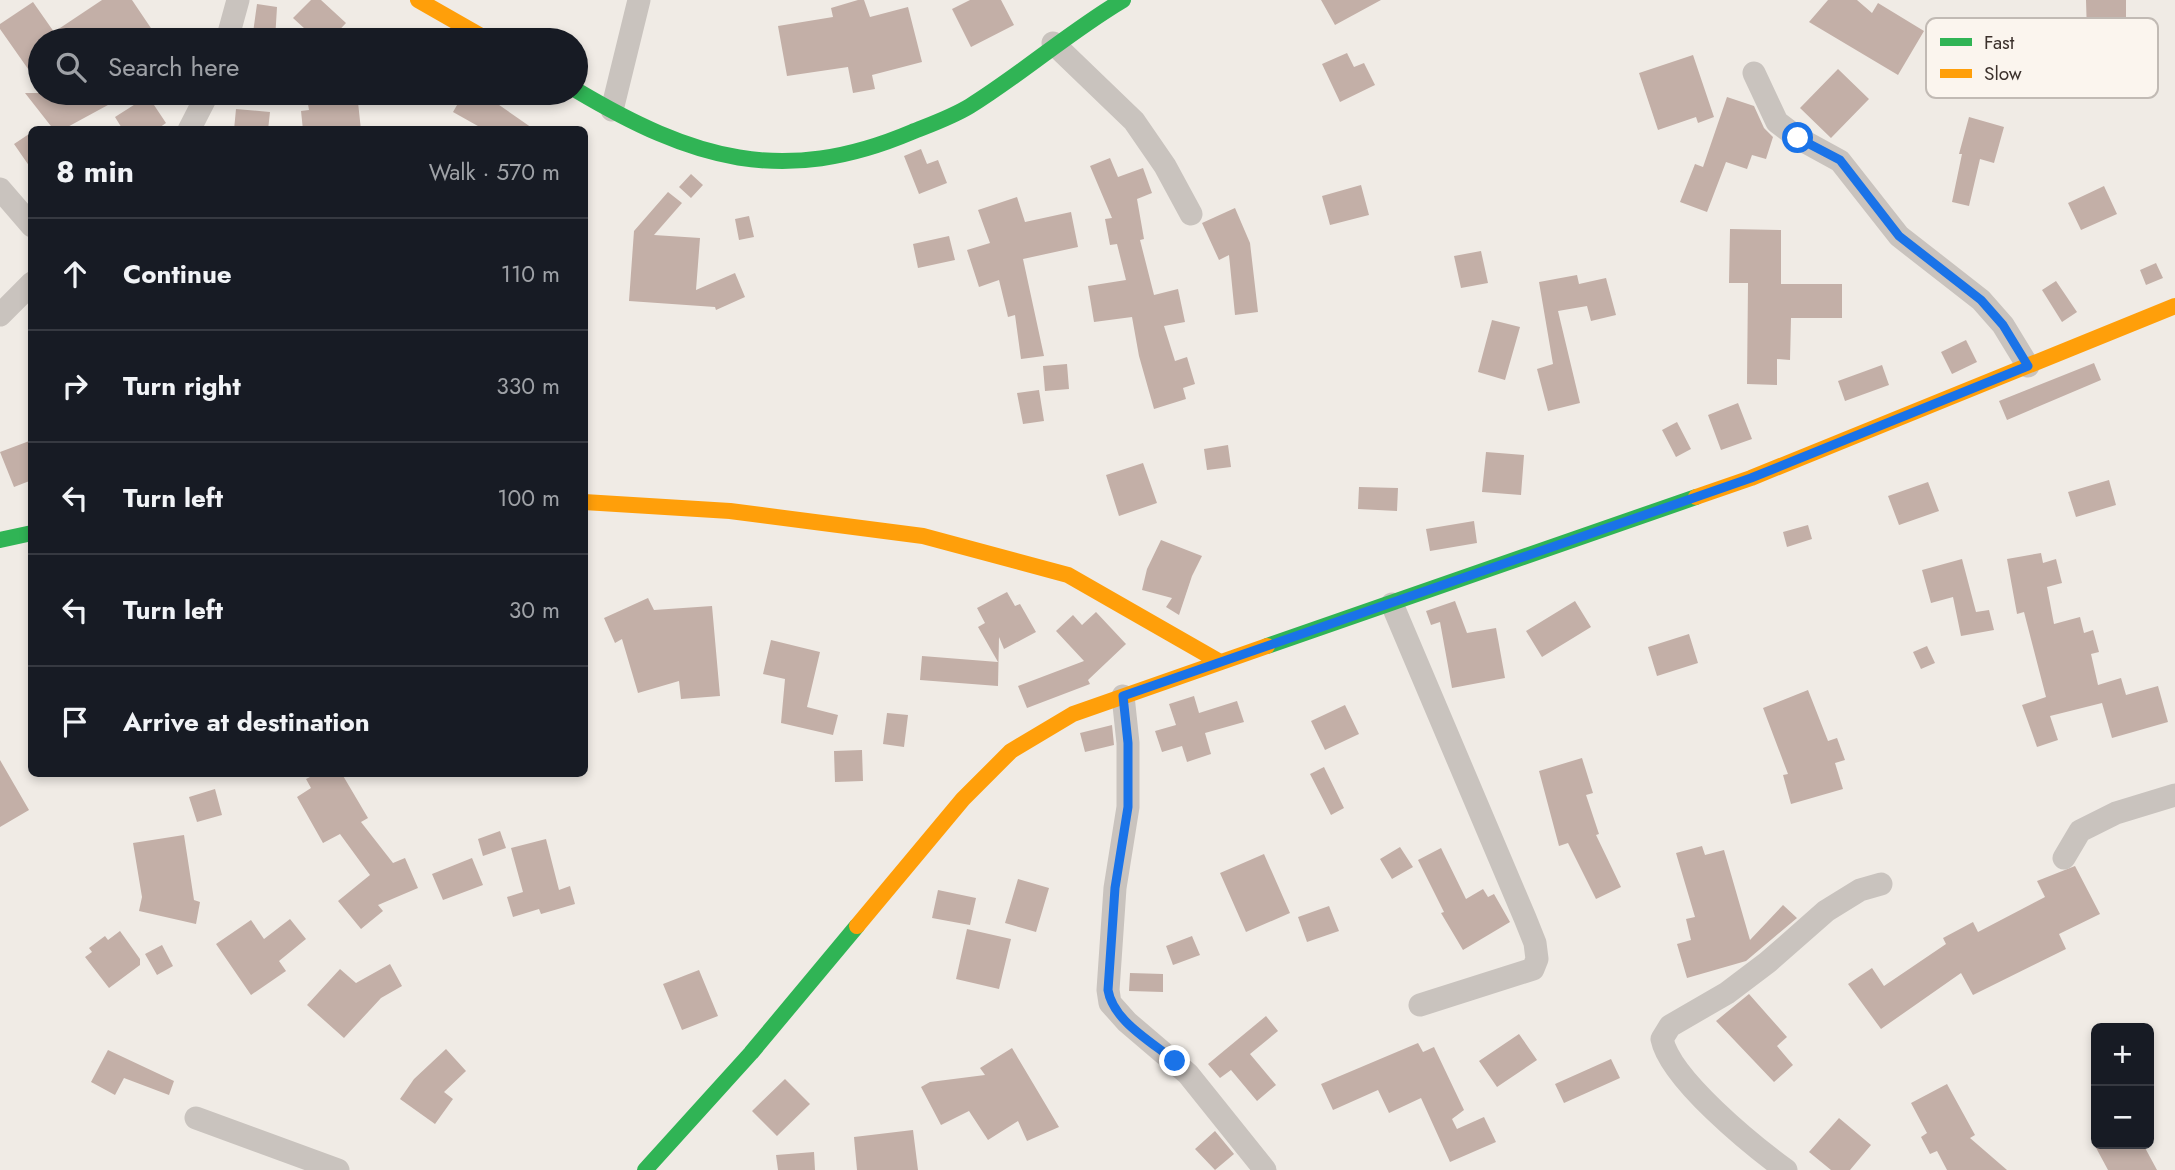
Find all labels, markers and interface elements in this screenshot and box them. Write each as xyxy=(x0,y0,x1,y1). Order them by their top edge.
legend xyxy=(1926,18,2158,98)
search box xyxy=(28,28,588,105)
text: Fast xyxy=(1984,29,2015,56)
icon: search xyxy=(52,48,90,86)
text: Search here xyxy=(108,48,240,86)
text: Slow xyxy=(1984,60,2022,87)
route start xyxy=(1782,122,1813,153)
text: 8 min xyxy=(56,150,134,193)
text: Walk · 570 m xyxy=(429,155,560,189)
icon: ahead xyxy=(56,255,94,293)
text: Continue xyxy=(123,255,232,293)
text: 110 m xyxy=(501,257,560,291)
icon: right xyxy=(56,367,94,405)
text: Turn right xyxy=(123,367,241,405)
text: 330 m xyxy=(496,369,560,403)
icon: left xyxy=(56,479,94,517)
text: Turn left xyxy=(123,479,223,517)
text: 100 m xyxy=(497,481,560,515)
icon: left xyxy=(56,591,94,629)
text: Turn left xyxy=(123,591,223,629)
text: 30 m xyxy=(509,593,560,627)
icon: arrive xyxy=(56,703,94,741)
text: Arrive at destination xyxy=(123,703,370,741)
map controls xyxy=(2091,1023,2154,1149)
button: + xyxy=(2091,1023,2154,1086)
route end xyxy=(1159,1045,1190,1076)
button: − xyxy=(2091,1086,2154,1149)

